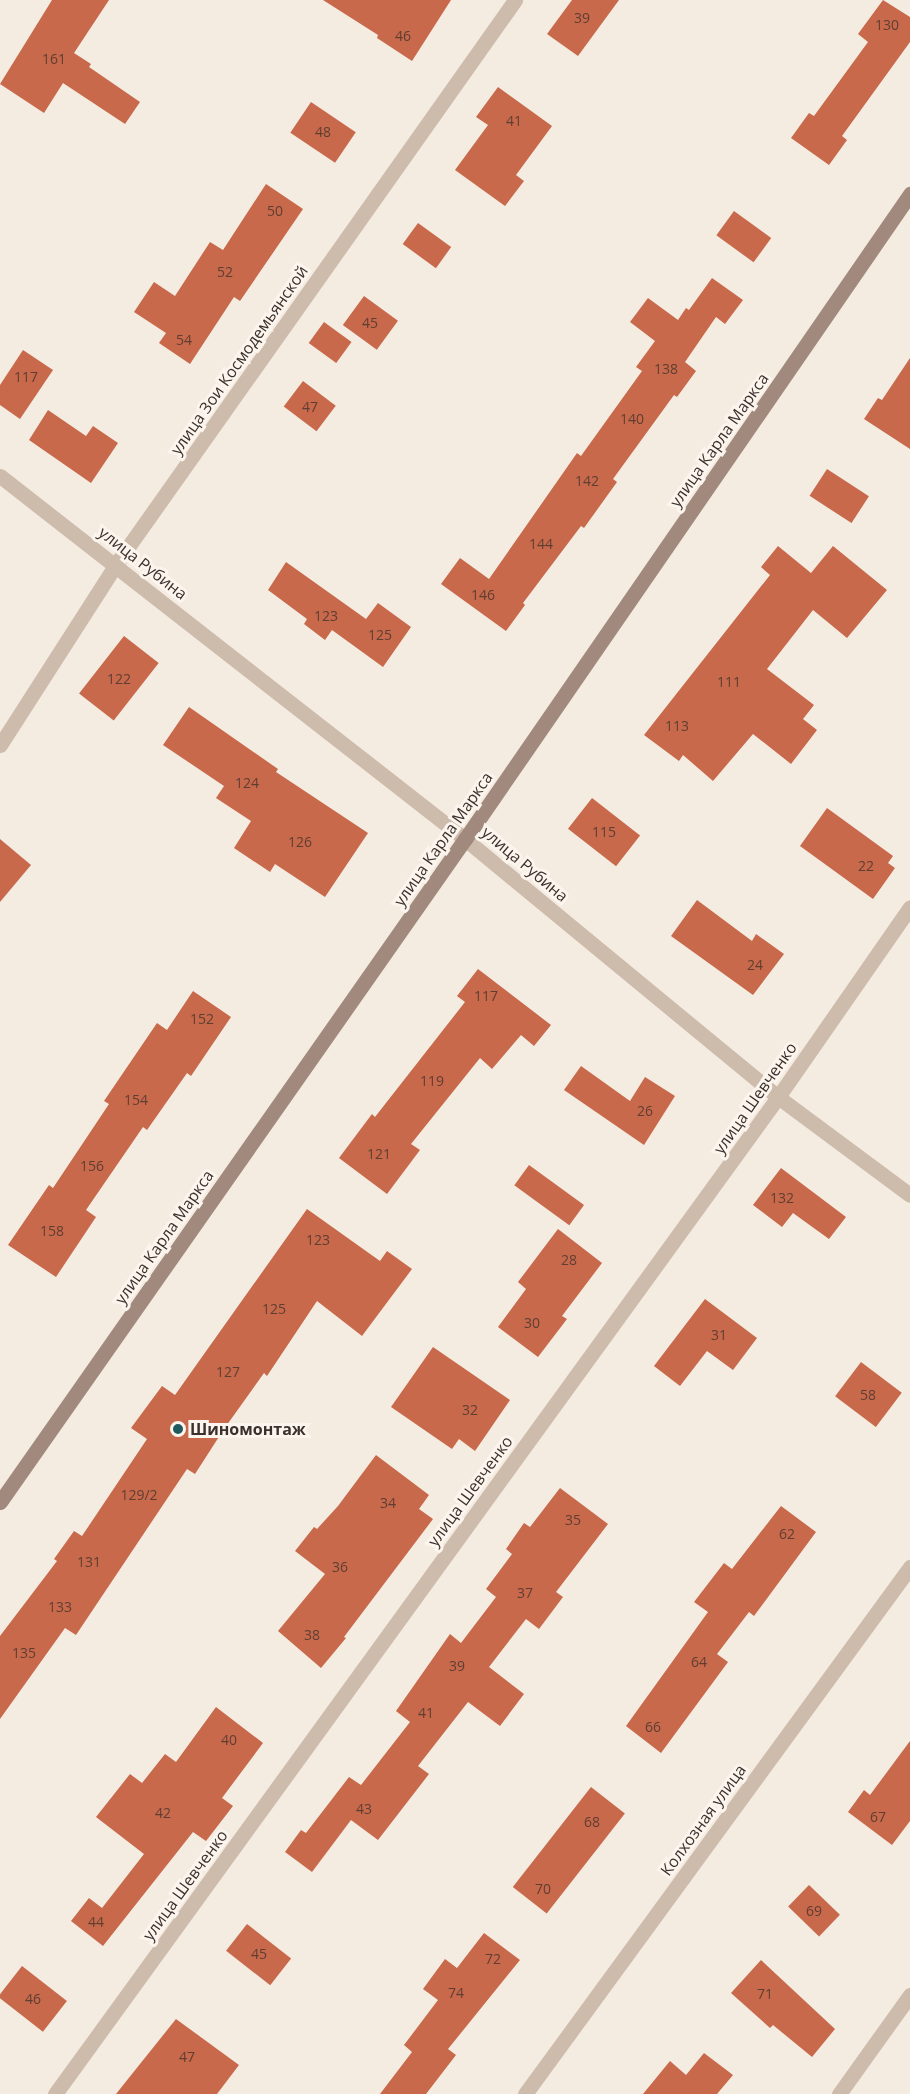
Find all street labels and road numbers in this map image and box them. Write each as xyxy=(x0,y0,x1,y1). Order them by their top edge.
street label: улица Зои Космодемьянской xyxy=(166,262,312,458)
street label: улица Карла Маркса xyxy=(666,369,772,511)
street label: улица Рубина xyxy=(95,523,191,603)
street label: улица Карла Маркса xyxy=(390,768,496,910)
street label: улица Рубина xyxy=(478,822,572,906)
street label: улица Шевченко xyxy=(709,1039,801,1157)
street label: улица Карла Маркса xyxy=(111,1166,217,1308)
street label: улица Шевченко xyxy=(423,1432,517,1550)
street label: Колхозная улица xyxy=(656,1761,750,1879)
street label: улица Шевченко xyxy=(138,1826,232,1944)

